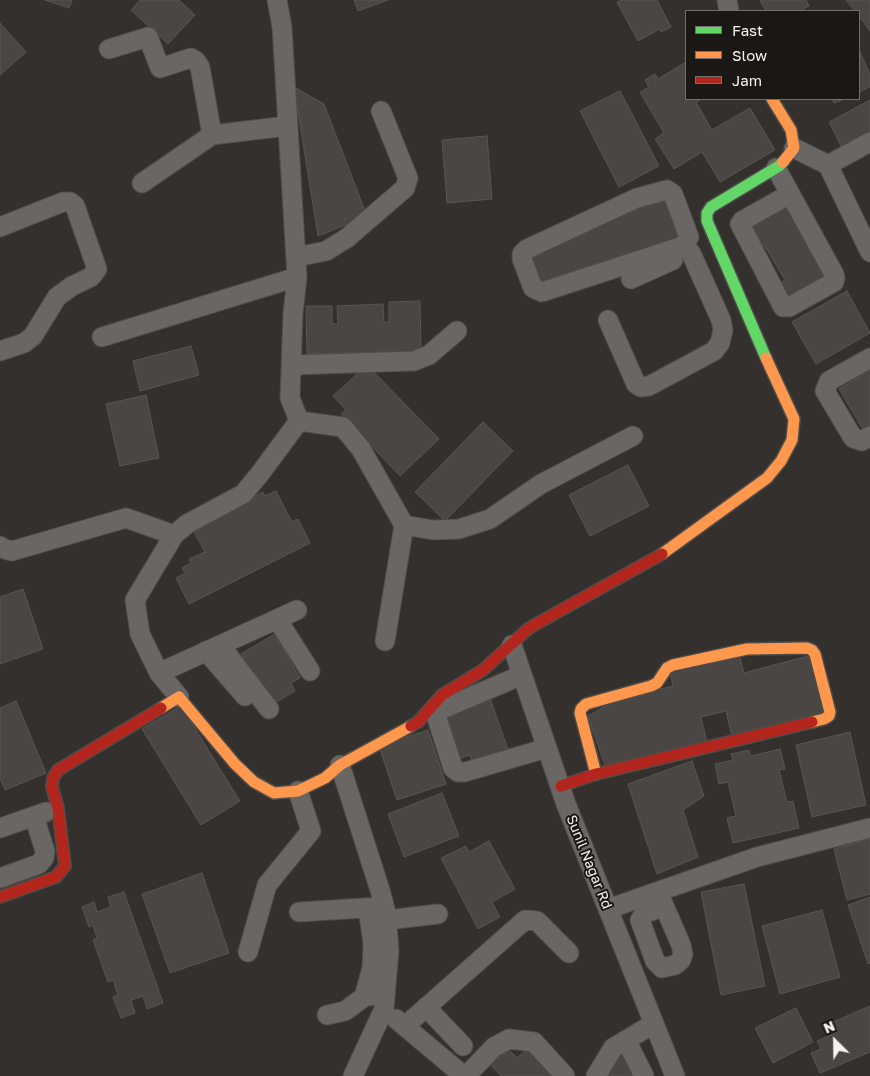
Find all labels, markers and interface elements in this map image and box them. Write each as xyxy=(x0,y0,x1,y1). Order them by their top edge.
legend xyxy=(685,10,860,100)
text: Fast xyxy=(732,21,763,39)
text: Slow xyxy=(732,46,767,64)
text: Jam xyxy=(732,71,762,89)
street label: Sunil Nagar Rd xyxy=(563,813,615,911)
north arrow xyxy=(810,1016,860,1066)
text: N xyxy=(821,1017,837,1037)

